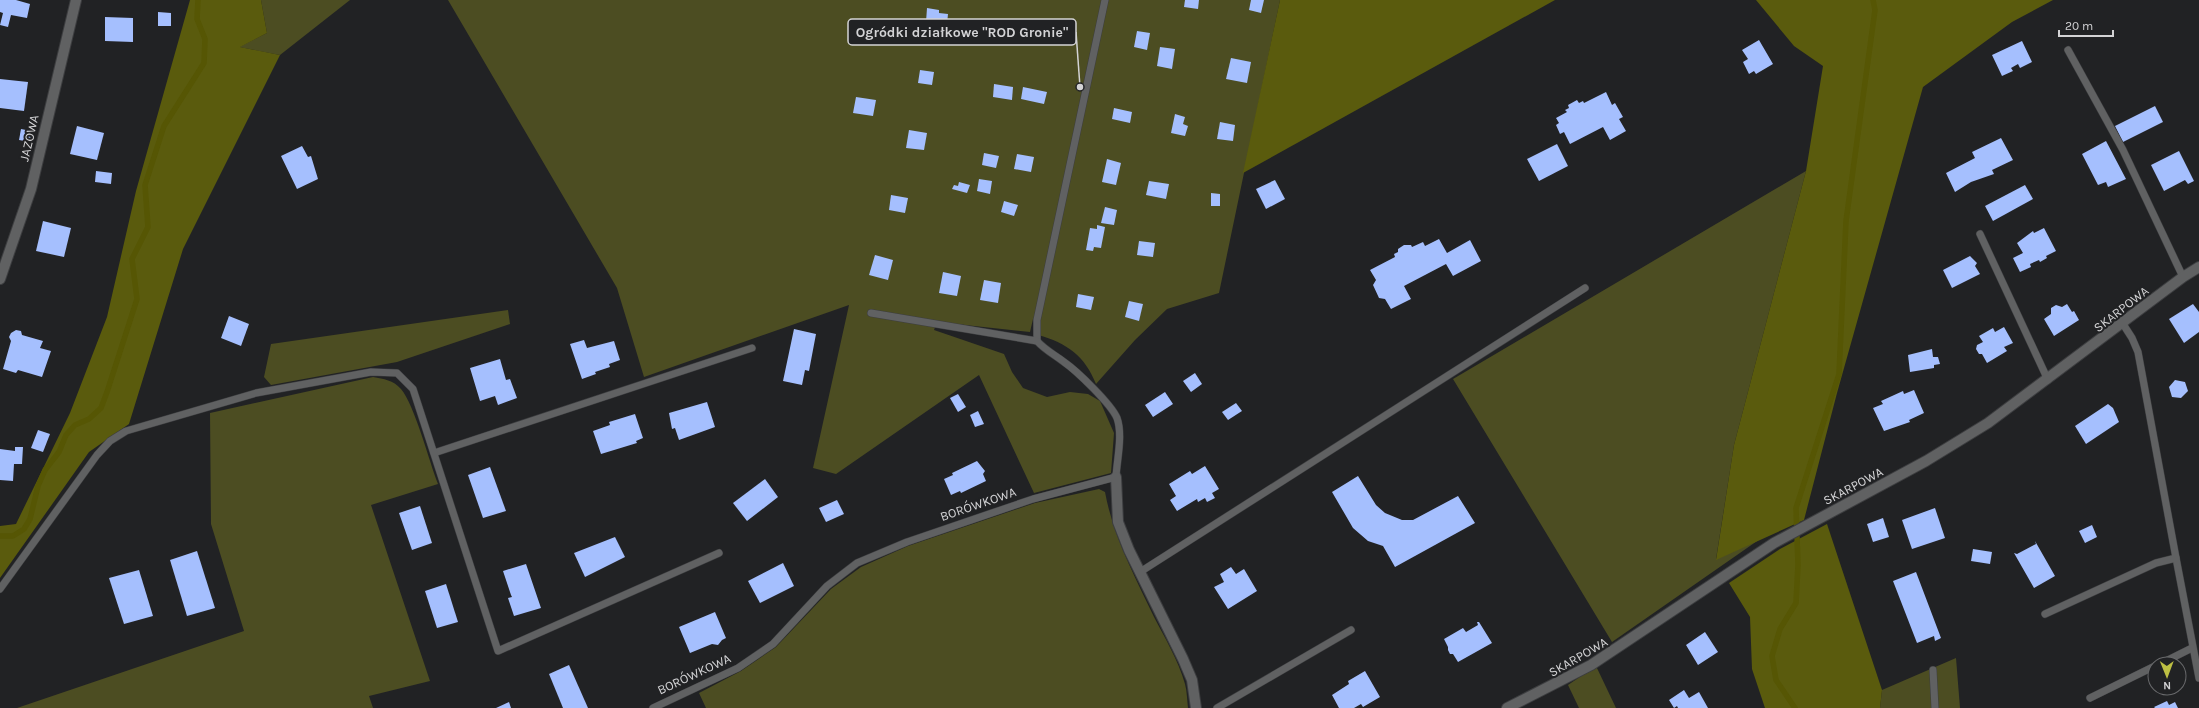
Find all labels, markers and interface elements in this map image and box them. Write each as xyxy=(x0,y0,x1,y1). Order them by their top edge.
scale bar xyxy=(2059,12,2113,38)
callout: Ogródki działkowe "ROD Gronie" xyxy=(848,19,1076,45)
text: 20 m xyxy=(2065,19,2093,33)
text: Ogródki działkowe "ROD Gronie" xyxy=(856,24,1068,41)
street label: JAZOWA xyxy=(16,113,42,163)
street label: SKARPOWA xyxy=(2091,283,2152,335)
street label: SKARPOWA xyxy=(1821,464,1886,508)
street label: BORÓWKOWA xyxy=(938,483,1018,524)
street label: SKARPOWA xyxy=(1546,634,1611,680)
street label: BORÓWKOWA xyxy=(654,649,734,698)
north arrow xyxy=(2147,656,2187,696)
text: N xyxy=(2163,679,2171,692)

